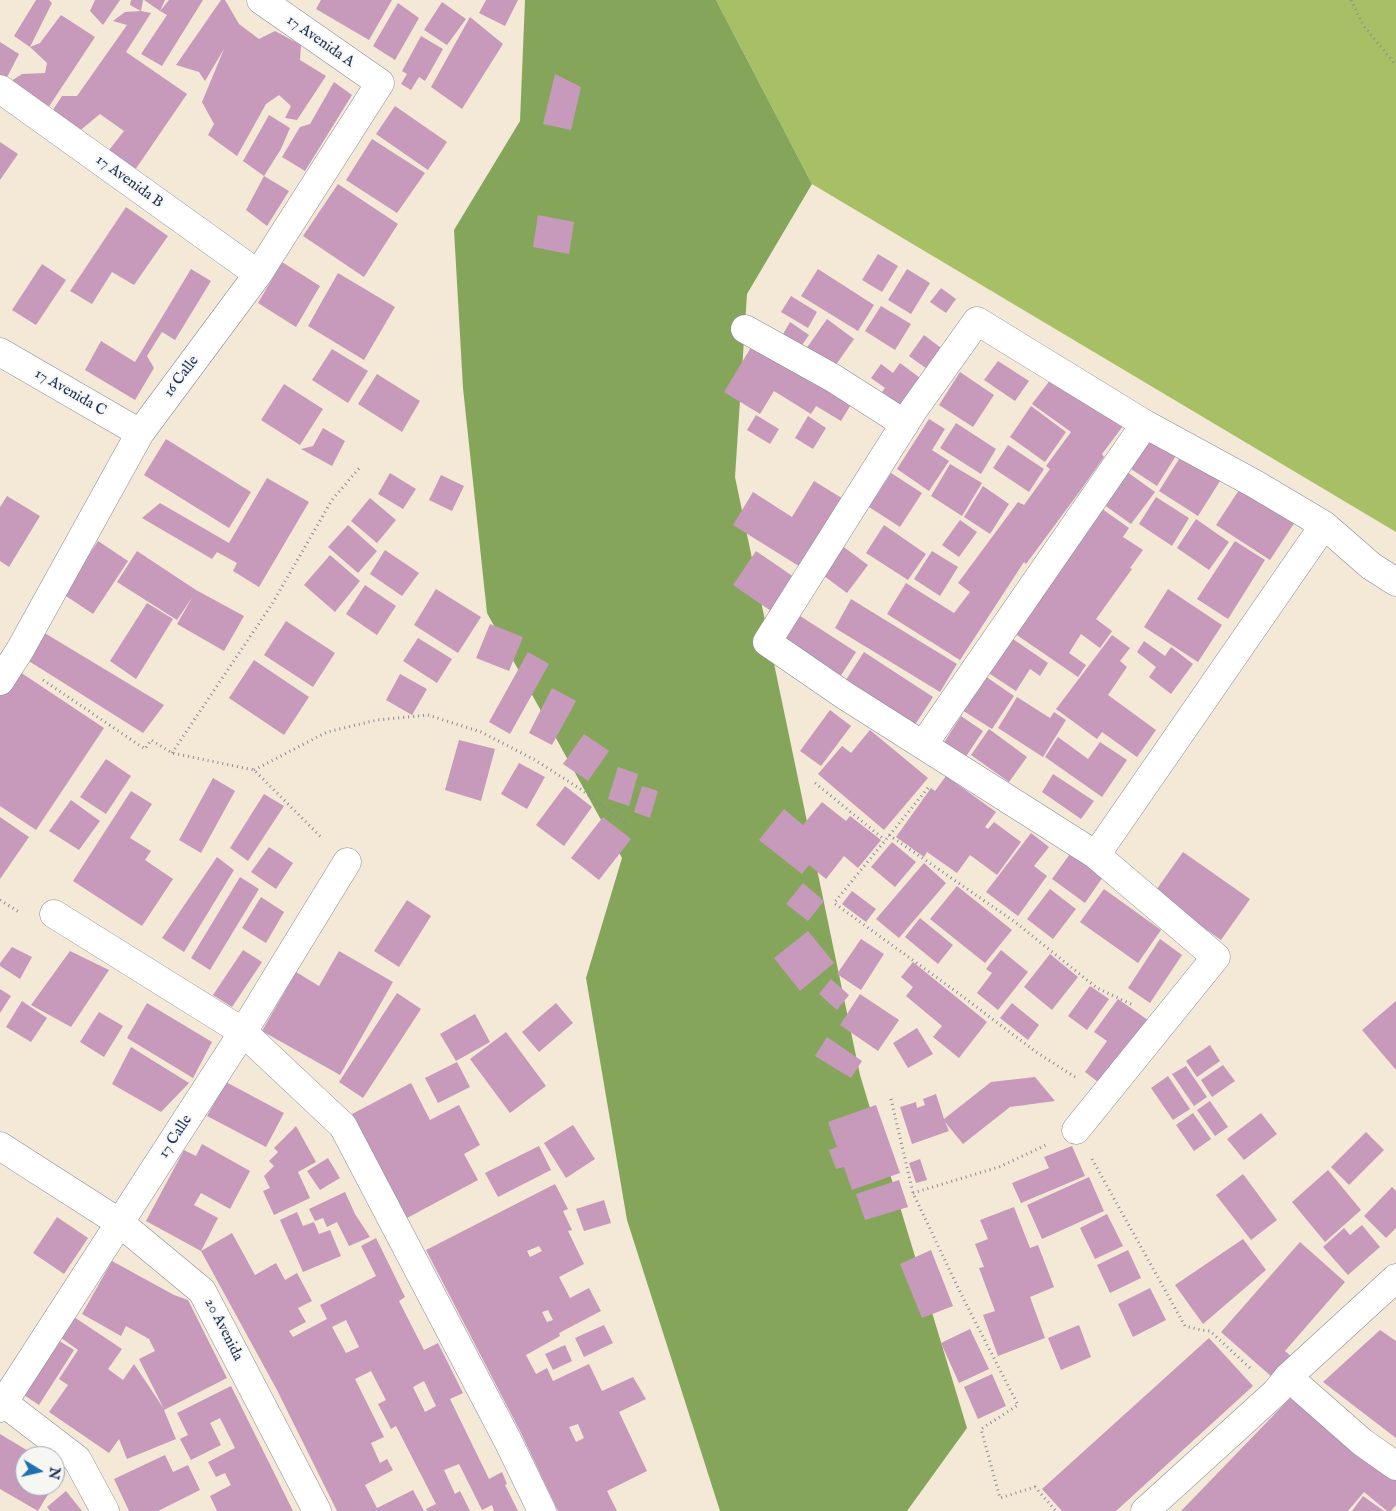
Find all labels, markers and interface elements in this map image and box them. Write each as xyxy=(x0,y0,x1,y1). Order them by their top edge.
street label: 17 Avenida A xyxy=(282,12,358,72)
street label: 17 Avenida B xyxy=(92,152,166,212)
street label: 16 Calle xyxy=(161,353,203,401)
street label: 17 Avenida C xyxy=(31,365,109,421)
street label: 17 Calle xyxy=(155,1112,197,1162)
street label: 20 Avenida xyxy=(200,1296,246,1364)
north arrow xyxy=(15,1446,65,1496)
text: N xyxy=(44,1466,64,1481)

